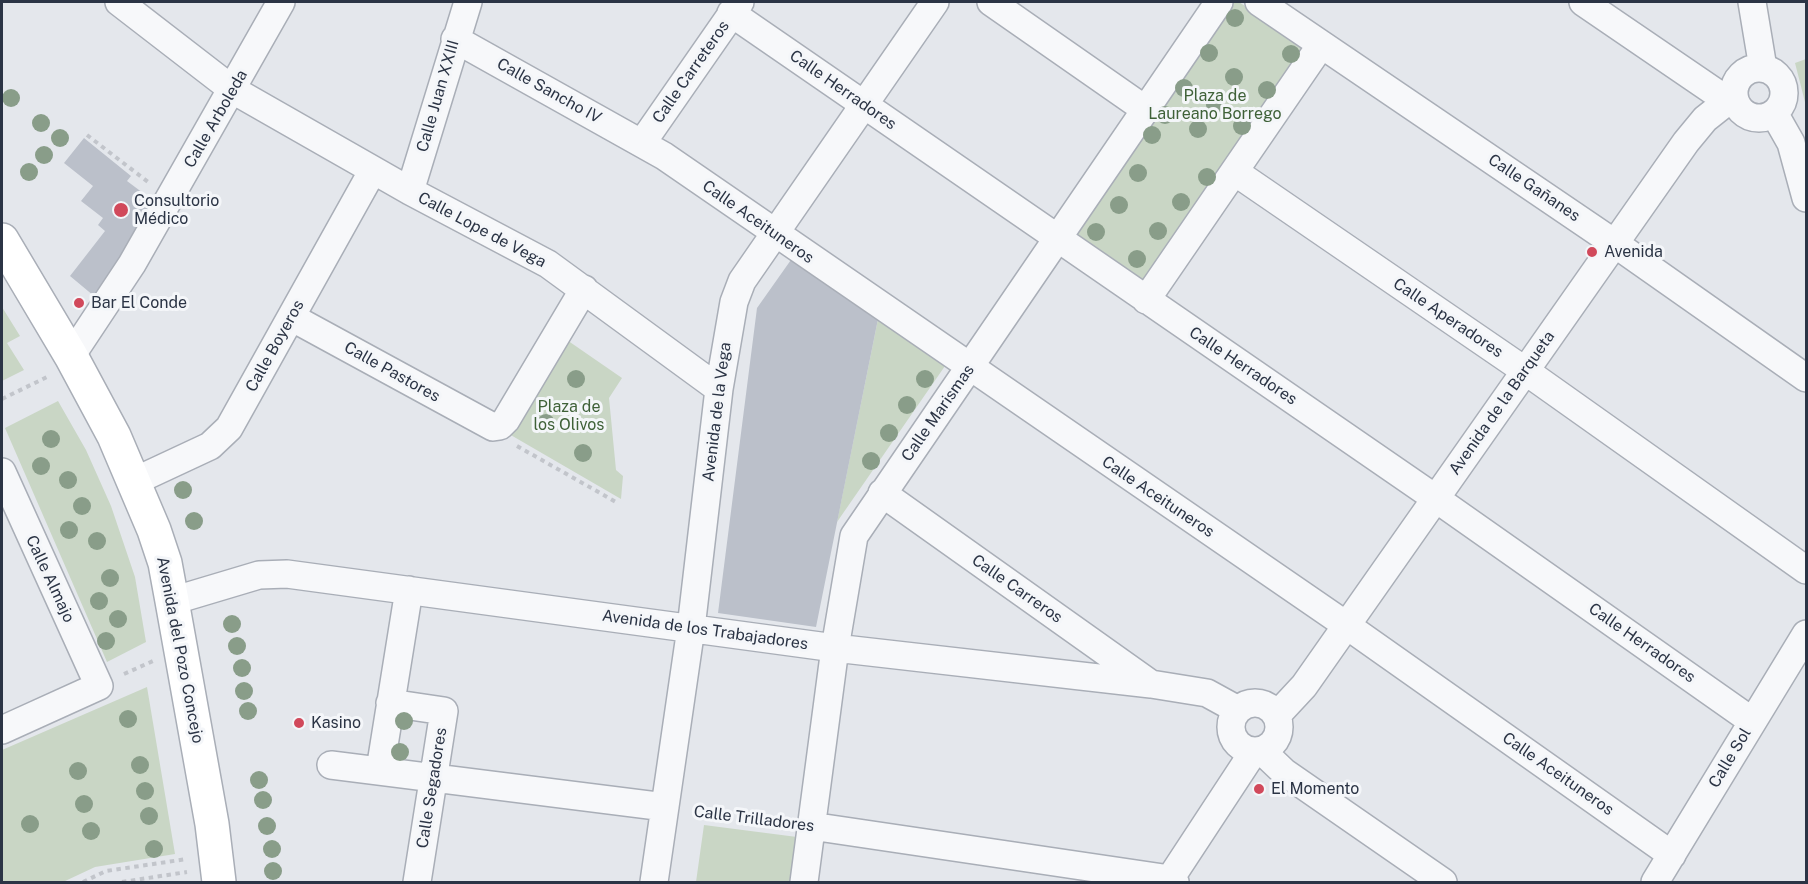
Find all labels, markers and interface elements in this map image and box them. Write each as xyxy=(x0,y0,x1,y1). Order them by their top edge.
street label: Calle Carreteros xyxy=(648,17,734,127)
street label: Calle Juan XXIII xyxy=(413,38,463,154)
street label: Calle Herradores xyxy=(786,46,900,134)
street label: Calle Sancho IV xyxy=(493,54,605,128)
street label: Calle Arboleda xyxy=(180,67,252,171)
park label: Plaza de Laureano Borrego xyxy=(1148,86,1282,124)
street label: Calle Gañanes xyxy=(1484,150,1584,226)
street label: Calle Aceituneros xyxy=(699,176,817,268)
street label: Calle Lope de Vega xyxy=(415,188,549,272)
place label: Consultorio Médico xyxy=(134,191,219,229)
marker: Consultorio Médico xyxy=(112,201,130,219)
place label: Avenida xyxy=(1604,242,1663,262)
marker: Avenida xyxy=(1585,245,1599,259)
street label: Calle Aperadores xyxy=(1389,274,1507,362)
place label: Bar El Conde xyxy=(91,293,187,313)
marker: Bar El Conde xyxy=(72,296,86,310)
street label: Calle Boyeros xyxy=(242,297,308,395)
street label: Calle Herradores xyxy=(1185,323,1301,409)
street label: Avenida de la Barqueta xyxy=(1445,327,1559,479)
street label: Calle Pastores xyxy=(341,338,443,406)
street label: Avenida de la Vega xyxy=(699,341,735,483)
street label: Calle Marismas xyxy=(898,361,978,465)
park label: Plaza de los Olivos xyxy=(534,397,604,435)
street label: Calle Aceituneros xyxy=(1098,452,1218,542)
street label: Calle Almajo xyxy=(21,532,79,626)
street label: Calle Carreros xyxy=(968,551,1066,627)
street label: Avenida del Pozo Concejo xyxy=(152,555,208,745)
street label: Calle Herradores xyxy=(1585,599,1699,687)
street label: Avenida de los Trabajadores xyxy=(601,606,809,654)
place label: Kasino xyxy=(311,713,361,733)
marker: Kasino xyxy=(292,716,306,730)
street label: Calle Sol xyxy=(1705,725,1755,791)
street label: Calle Segadores xyxy=(413,726,451,850)
street label: Calle Aceituneros xyxy=(1499,728,1617,820)
place label: El Momento xyxy=(1271,779,1359,799)
marker: El Momento xyxy=(1252,782,1266,796)
street label: Calle Trilladores xyxy=(693,802,815,836)

